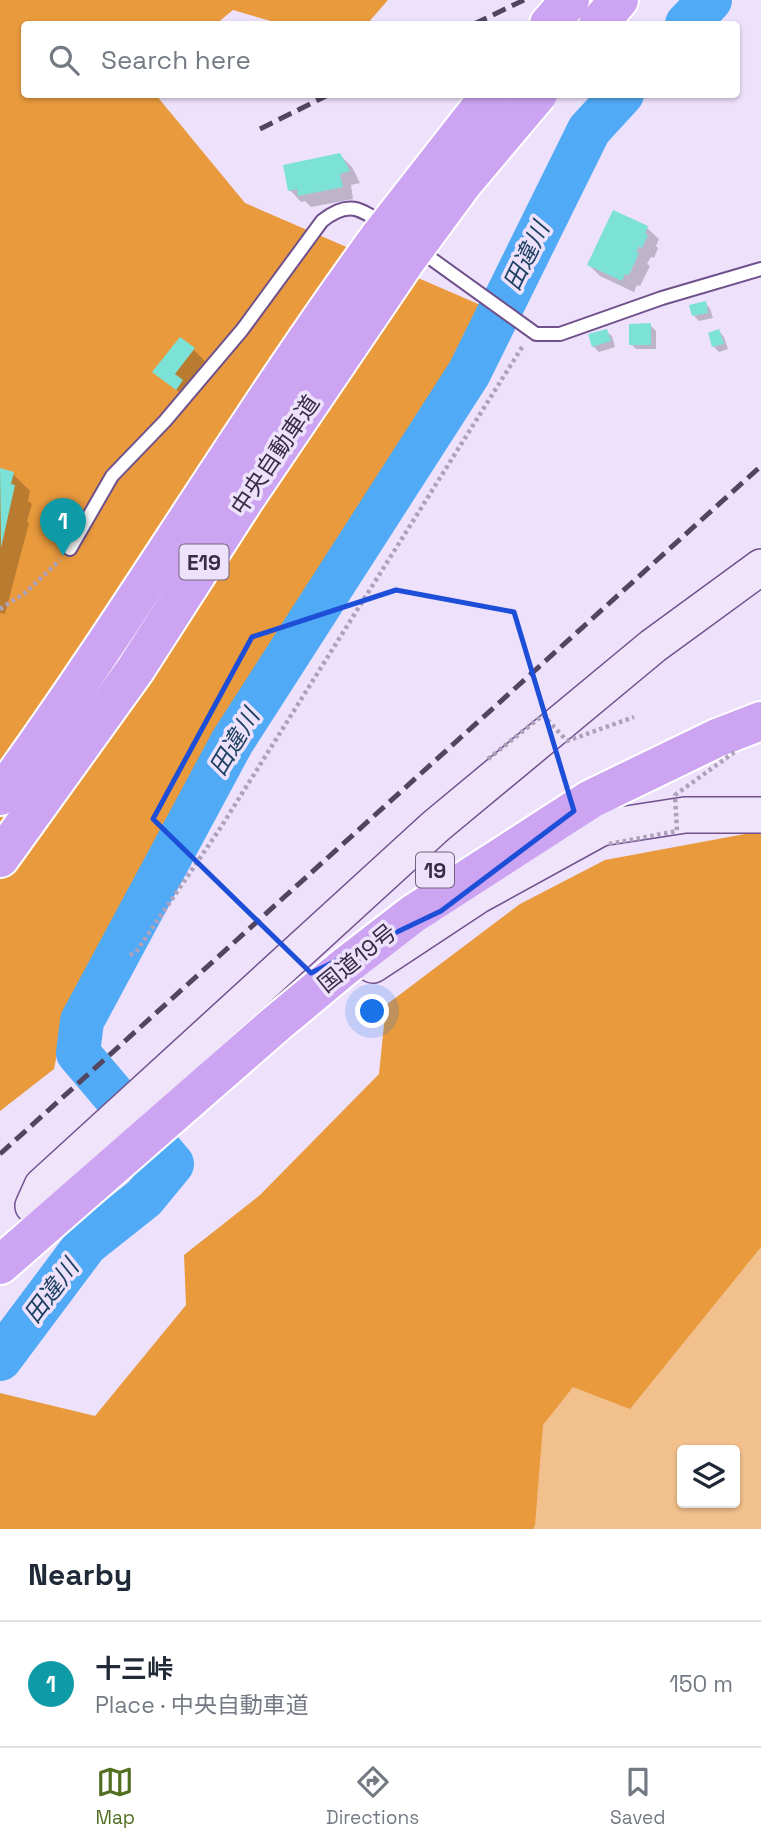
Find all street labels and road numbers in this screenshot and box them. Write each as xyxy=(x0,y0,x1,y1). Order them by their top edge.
street label: 中央自動車道 xyxy=(224,389,326,521)
road number: E19 xyxy=(180,544,228,580)
road number: 19 xyxy=(416,852,454,888)
street label: 国道19号 xyxy=(312,917,402,999)

